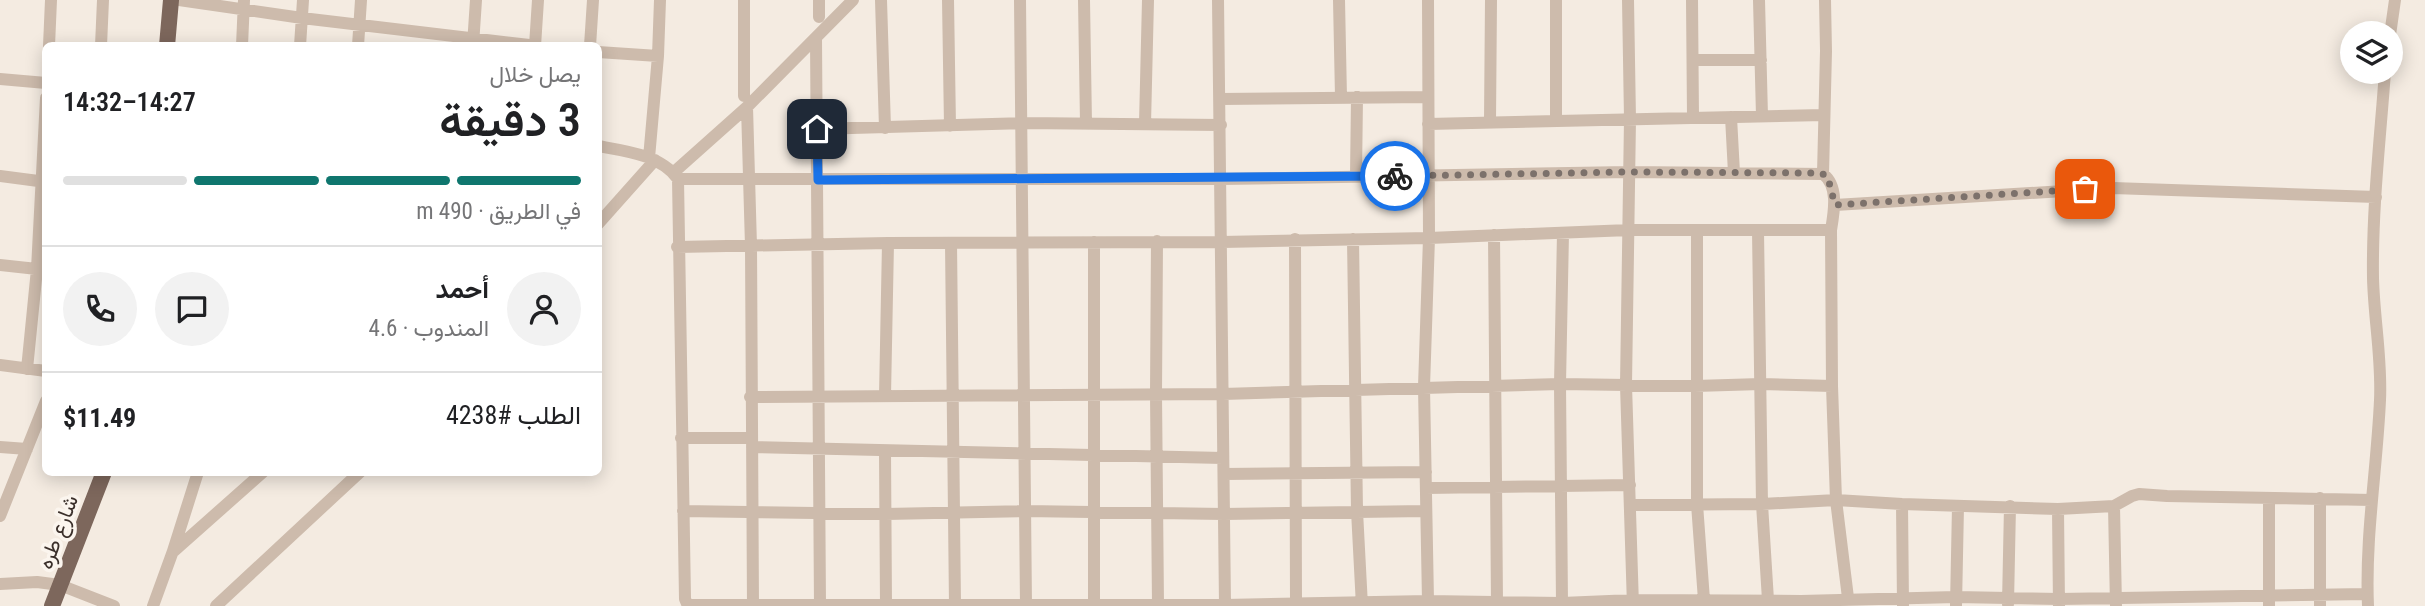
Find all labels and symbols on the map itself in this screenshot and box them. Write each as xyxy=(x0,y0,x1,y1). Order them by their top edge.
pin xyxy=(787,99,847,159)
courier xyxy=(1360,141,1430,211)
pin xyxy=(2055,159,2115,219)
street label: شارع طره xyxy=(33,492,85,573)

